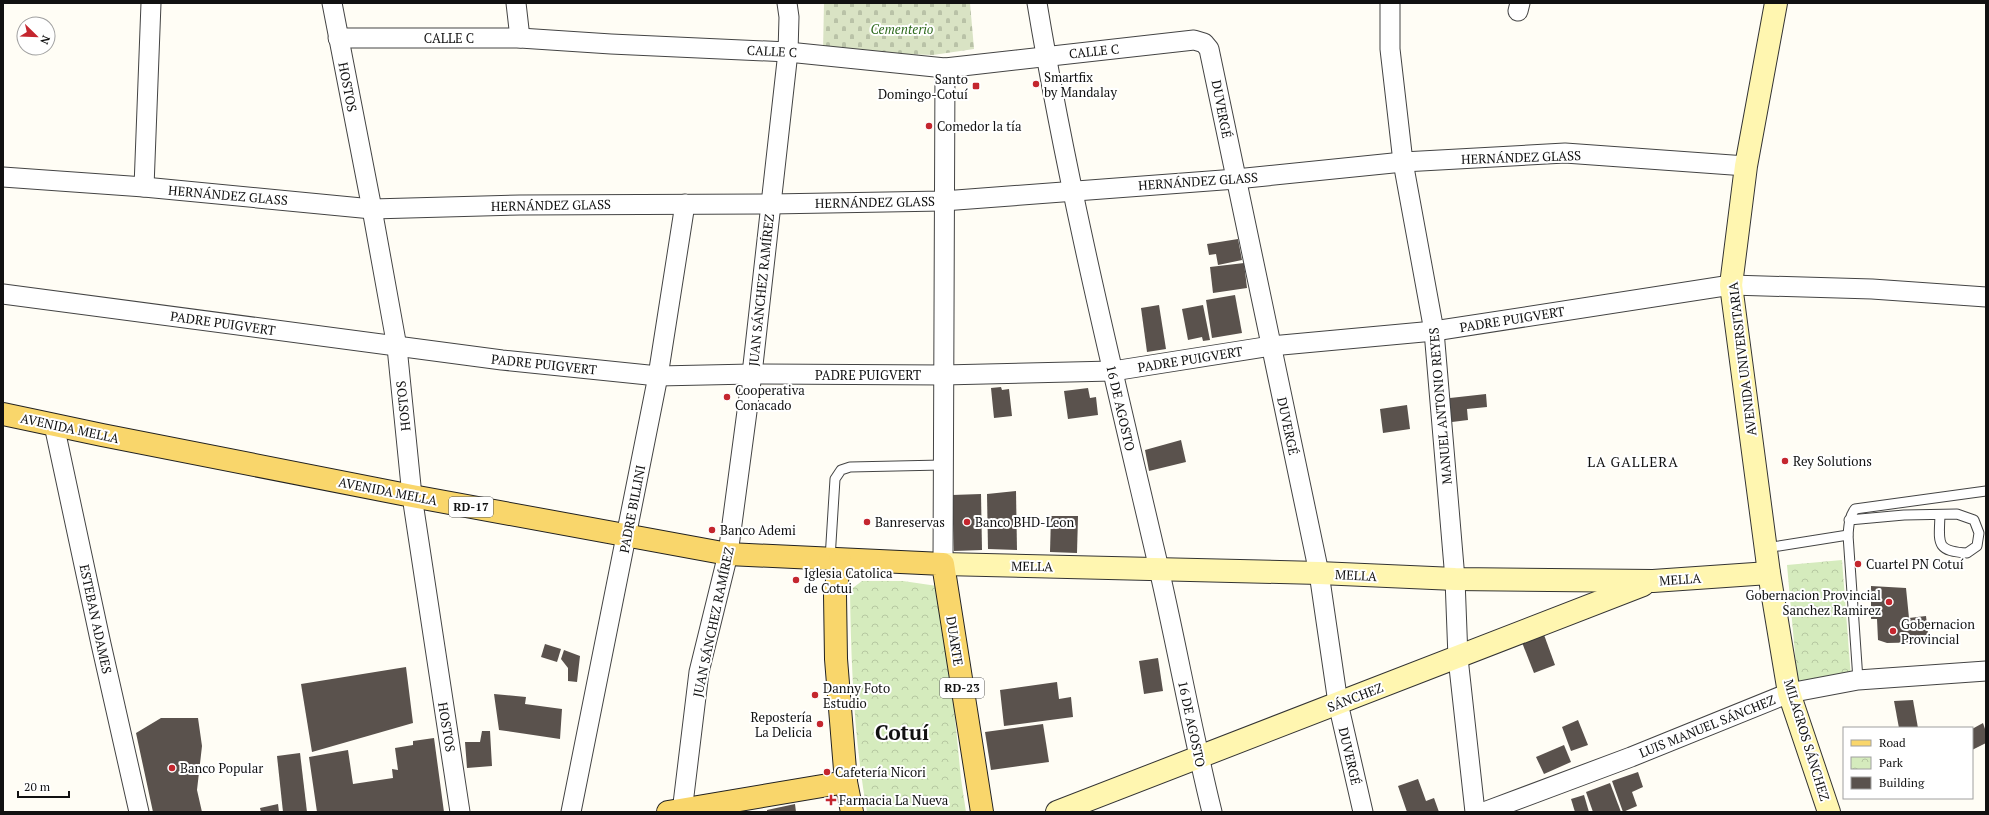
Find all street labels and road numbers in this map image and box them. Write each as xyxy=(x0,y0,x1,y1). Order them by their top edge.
street label: CALLE C xyxy=(424,29,474,47)
street label: CALLE C xyxy=(1068,39,1120,63)
street label: CALLE C xyxy=(746,41,798,61)
street label: HOSTOS xyxy=(334,61,362,113)
street label: DUVERGÉ xyxy=(1208,78,1236,140)
street label: HERNÁNDEZ GLASS xyxy=(1461,146,1581,168)
street label: HERNÁNDEZ GLASS xyxy=(1138,168,1258,194)
street label: HERNÁNDEZ GLASS xyxy=(167,181,289,209)
street label: HERNÁNDEZ GLASS xyxy=(815,192,935,212)
street label: HERNÁNDEZ GLASS xyxy=(491,195,611,215)
street label: JUAN SÁNCHEZ RAMÍREZ xyxy=(744,213,778,367)
street label: AVENIDA UNIVERSITARIA xyxy=(1724,281,1760,437)
street label: PADRE PUIGVERT xyxy=(1458,302,1566,336)
street label: PADRE PUIGVERT xyxy=(169,307,277,339)
street label: MANUEL ANTONIO REYES xyxy=(1424,327,1456,485)
street label: PADRE PUIGVERT xyxy=(1136,342,1244,376)
street label: PADRE PUIGVERT xyxy=(490,350,598,378)
street label: 16 DE AGOSTO xyxy=(1102,363,1140,453)
street label: PADRE PUIGVERT xyxy=(815,366,921,384)
street label: HOSTOS xyxy=(391,380,415,432)
street label: DUVERGÉ xyxy=(1273,395,1303,457)
street label: AVENIDA MELLA xyxy=(19,409,121,447)
street label: PADRE BILLINI xyxy=(615,463,649,555)
street label: AVENIDA MELLA xyxy=(337,473,439,509)
road number: RD-17 xyxy=(449,497,493,517)
street label: JUAN SÁNCHEZ RAMÍREZ xyxy=(688,545,738,699)
street label: MELLA xyxy=(1011,557,1053,575)
street label: ESTEBAN ADAMES xyxy=(76,563,116,675)
street label: MELLA xyxy=(1335,565,1378,585)
street label: MELLA xyxy=(1658,569,1702,589)
street label: DUARTE xyxy=(942,615,968,667)
street label: MILAGROS SÁNCHEZ xyxy=(1780,677,1834,803)
road number: RD-23 xyxy=(940,678,984,698)
street label: SÁNCHEZ xyxy=(1324,678,1386,716)
street label: 16 DE AGOSTO xyxy=(1174,679,1210,769)
street label: LUIS MANUEL SÁNCHEZ xyxy=(1636,690,1778,762)
street label: HOSTOS xyxy=(434,701,460,753)
street label: DUVERGÉ xyxy=(1335,725,1365,787)

